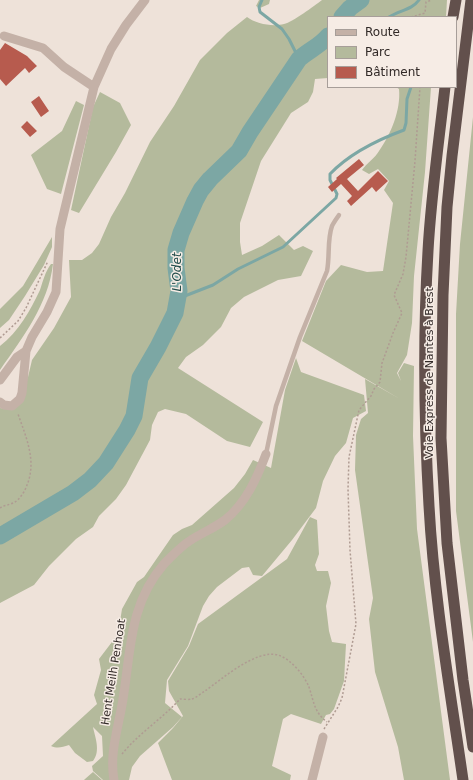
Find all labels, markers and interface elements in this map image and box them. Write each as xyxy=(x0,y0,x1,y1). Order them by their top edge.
legend xyxy=(327,16,457,88)
text: Route xyxy=(365,25,400,39)
text: Parc xyxy=(365,45,390,59)
text: Bâtiment xyxy=(365,65,420,79)
water label: L'Odet xyxy=(171,252,185,292)
street label: Voie Express de Nantes à Brest xyxy=(423,287,437,459)
street label: Hent Meilh Penhoat xyxy=(99,618,129,726)

